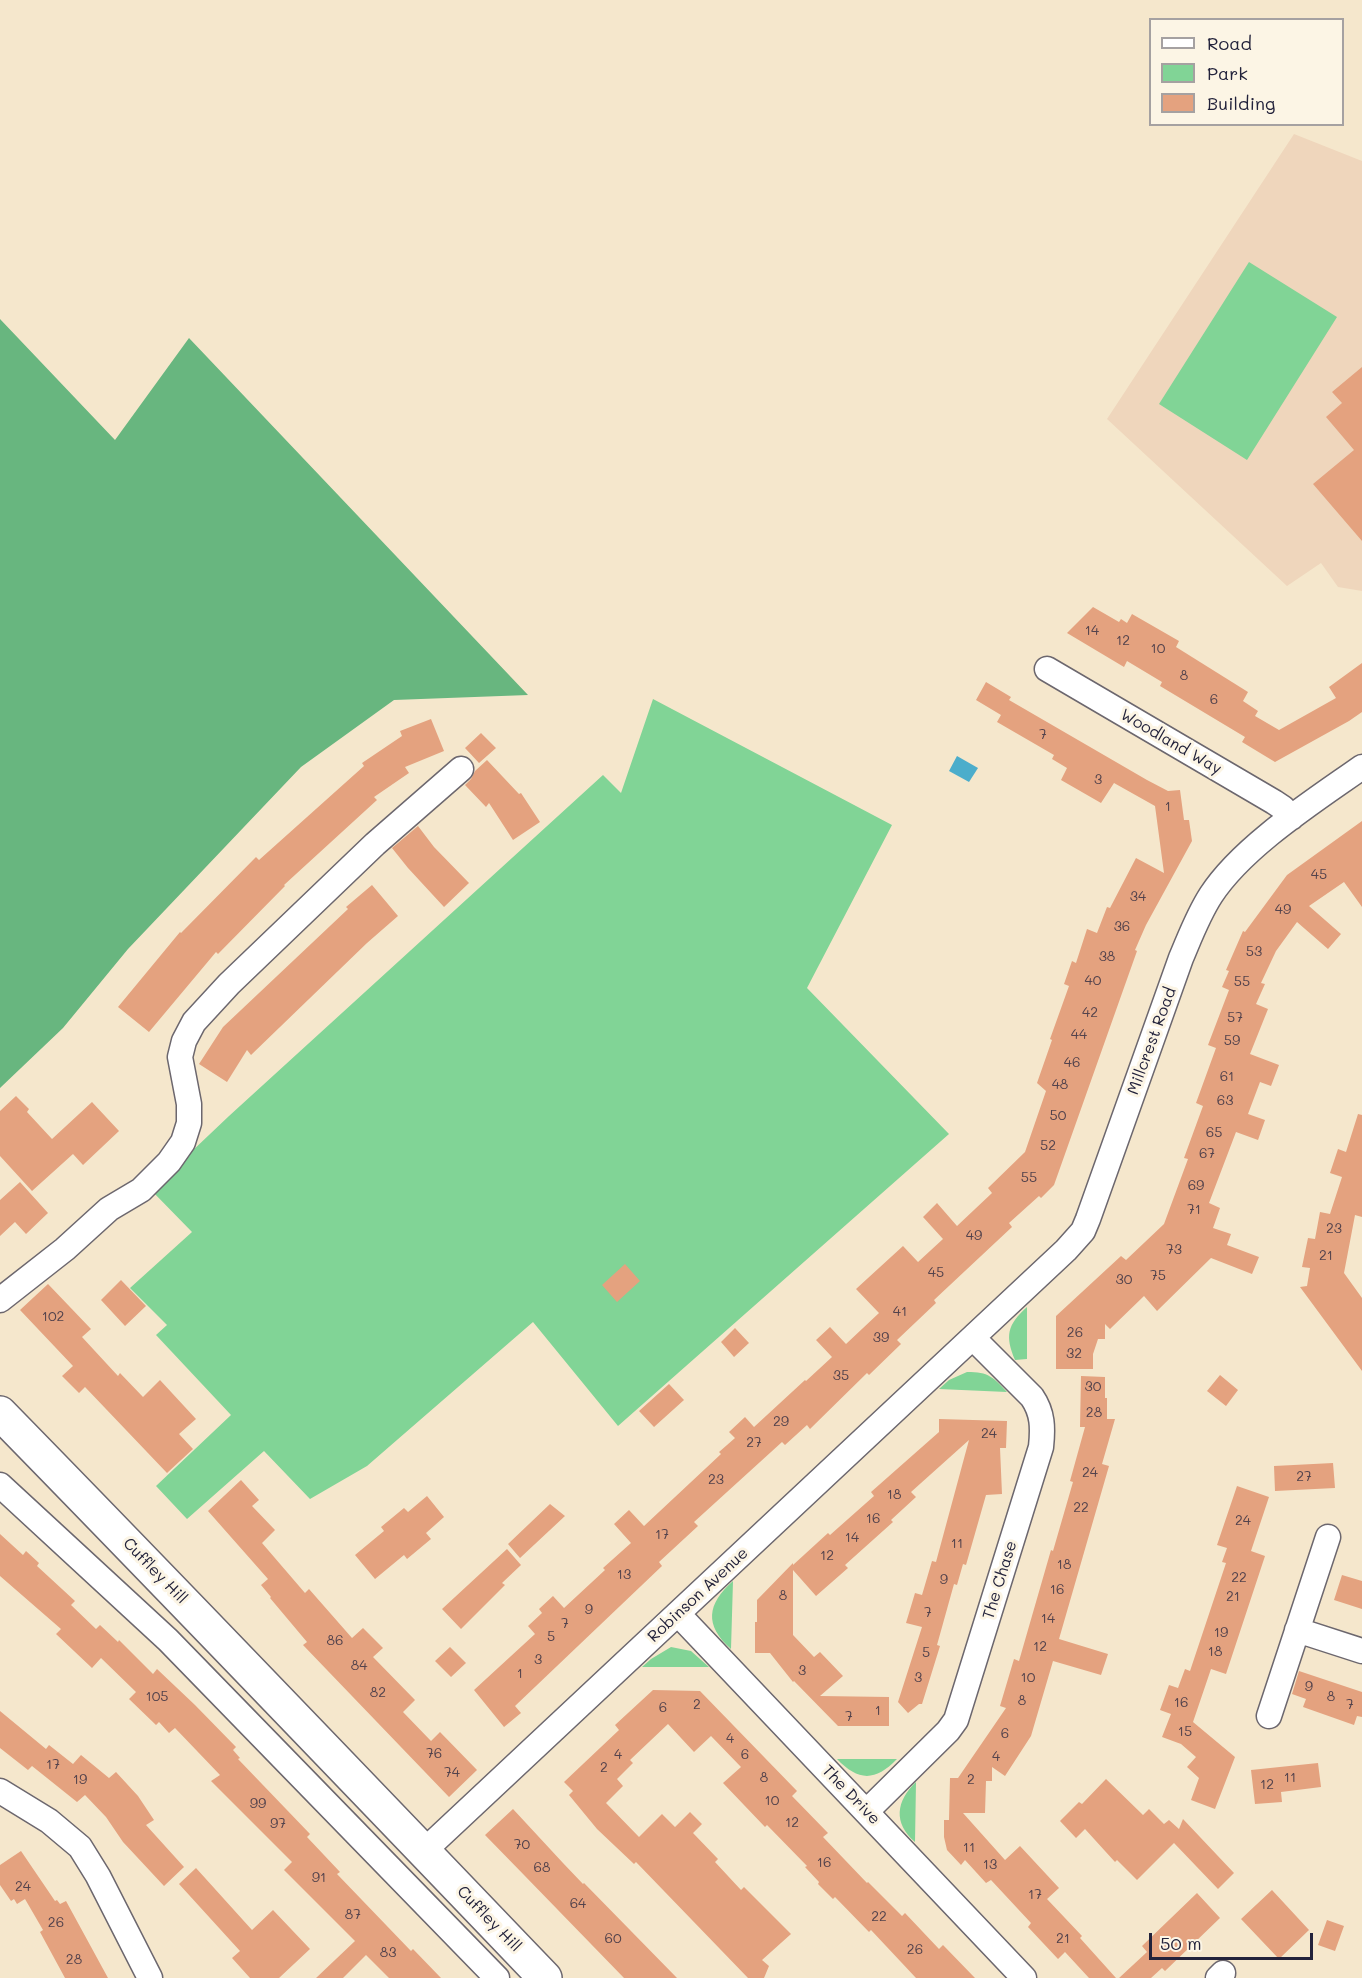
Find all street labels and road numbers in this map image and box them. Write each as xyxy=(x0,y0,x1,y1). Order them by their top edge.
street label: Woodland Way xyxy=(1117,705,1225,779)
street label: Millcrest Road xyxy=(1124,985,1180,1097)
street label: Cuffley Hill xyxy=(119,1534,191,1608)
street label: The Chase xyxy=(979,1538,1021,1622)
street label: Robinson Avenue xyxy=(644,1544,752,1646)
street label: The Drive xyxy=(818,1761,884,1829)
street label: Cuffley Hill xyxy=(453,1882,525,1956)

